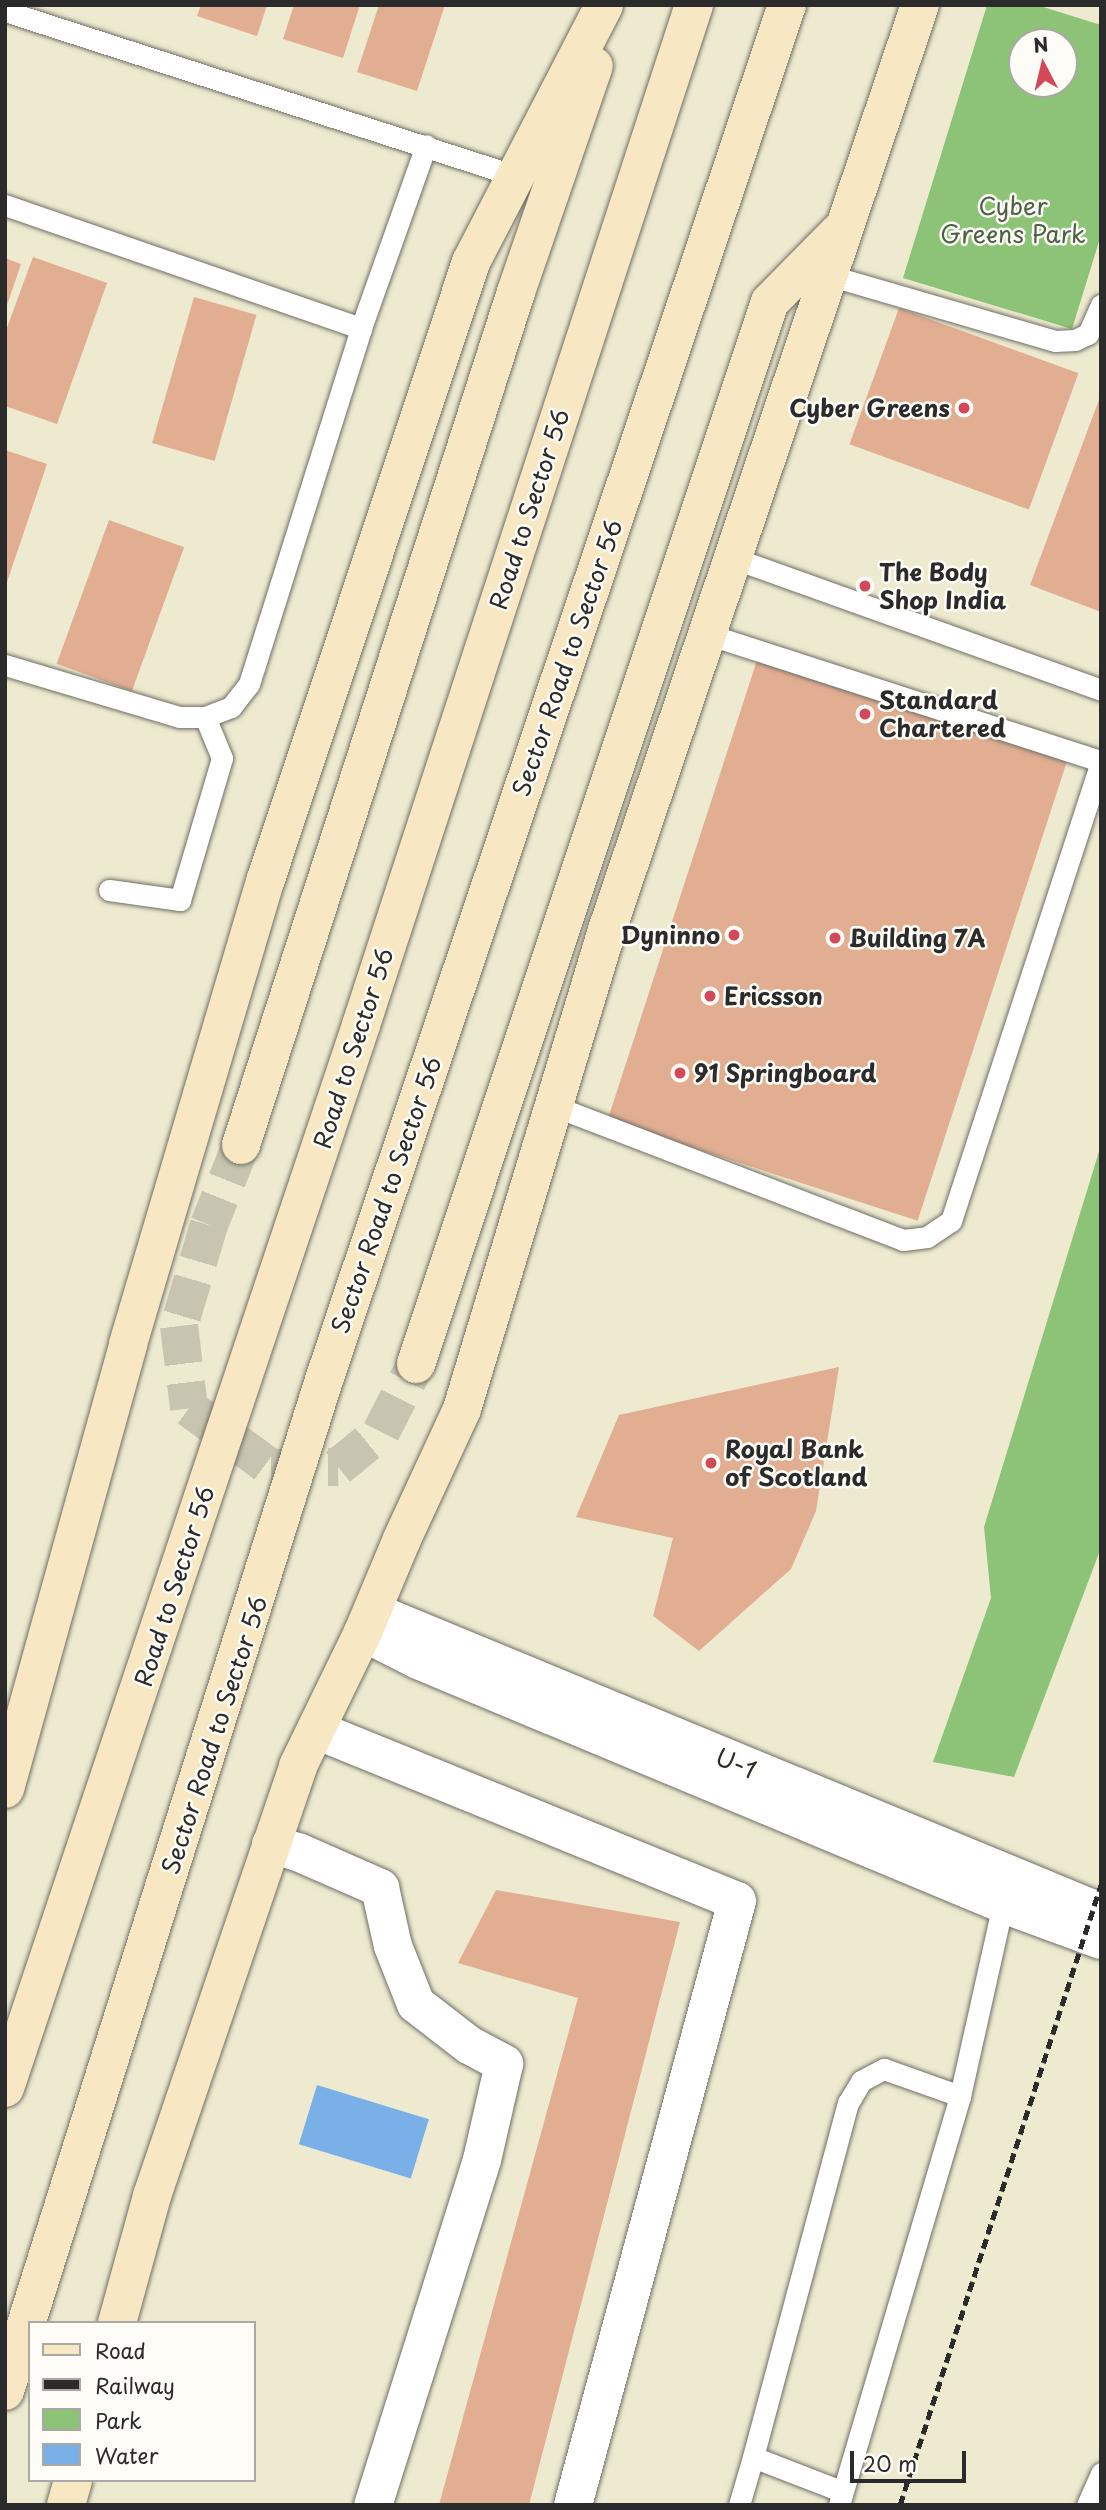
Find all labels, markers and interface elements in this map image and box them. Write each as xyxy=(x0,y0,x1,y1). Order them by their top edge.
north arrow xyxy=(1008,28,1078,98)
text: N xyxy=(1032,29,1050,59)
park label: Cyber Greens Park xyxy=(941,192,1085,248)
place label: Cyber Greens xyxy=(786,394,950,422)
marker: Cyber Greens xyxy=(956,400,972,416)
street label: Road to Sector 56 xyxy=(483,404,575,614)
street label: Sector Road to Sector 56 xyxy=(505,514,629,802)
place label: The Body Shop India xyxy=(879,558,1008,614)
marker: The Body Shop India xyxy=(857,578,873,594)
place label: Standard Chartered xyxy=(879,686,1006,742)
marker: Standard Chartered xyxy=(857,706,873,722)
place label: Dyninno xyxy=(620,921,720,949)
place label: Building 7A xyxy=(849,924,987,952)
marker: Dyninno xyxy=(726,927,742,943)
marker: Building 7A xyxy=(827,930,843,946)
street label: Road to Sector 56 xyxy=(307,943,399,1153)
place label: Ericsson xyxy=(724,982,823,1010)
marker: Ericsson xyxy=(702,988,718,1004)
street label: Sector Road to Sector 56 xyxy=(324,1051,448,1339)
place label: 91 Springboard xyxy=(694,1059,878,1087)
marker: 91 Springboard xyxy=(672,1065,688,1081)
place label: Royal Bank of Scotland xyxy=(725,1435,867,1491)
marker: Royal Bank of Scotland xyxy=(703,1455,719,1471)
street label: Road to Sector 56 xyxy=(128,1481,220,1691)
street label: Sector Road to Sector 56 xyxy=(155,1590,273,1880)
street label: U-1 xyxy=(711,1742,761,1784)
legend xyxy=(28,2321,256,2482)
text: Road xyxy=(95,2334,146,2366)
text: Railway xyxy=(95,2369,175,2401)
text: Park xyxy=(95,2404,142,2436)
scale bar xyxy=(854,2436,970,2480)
text: Water xyxy=(95,2439,158,2471)
text: 20 m xyxy=(863,2447,917,2479)

